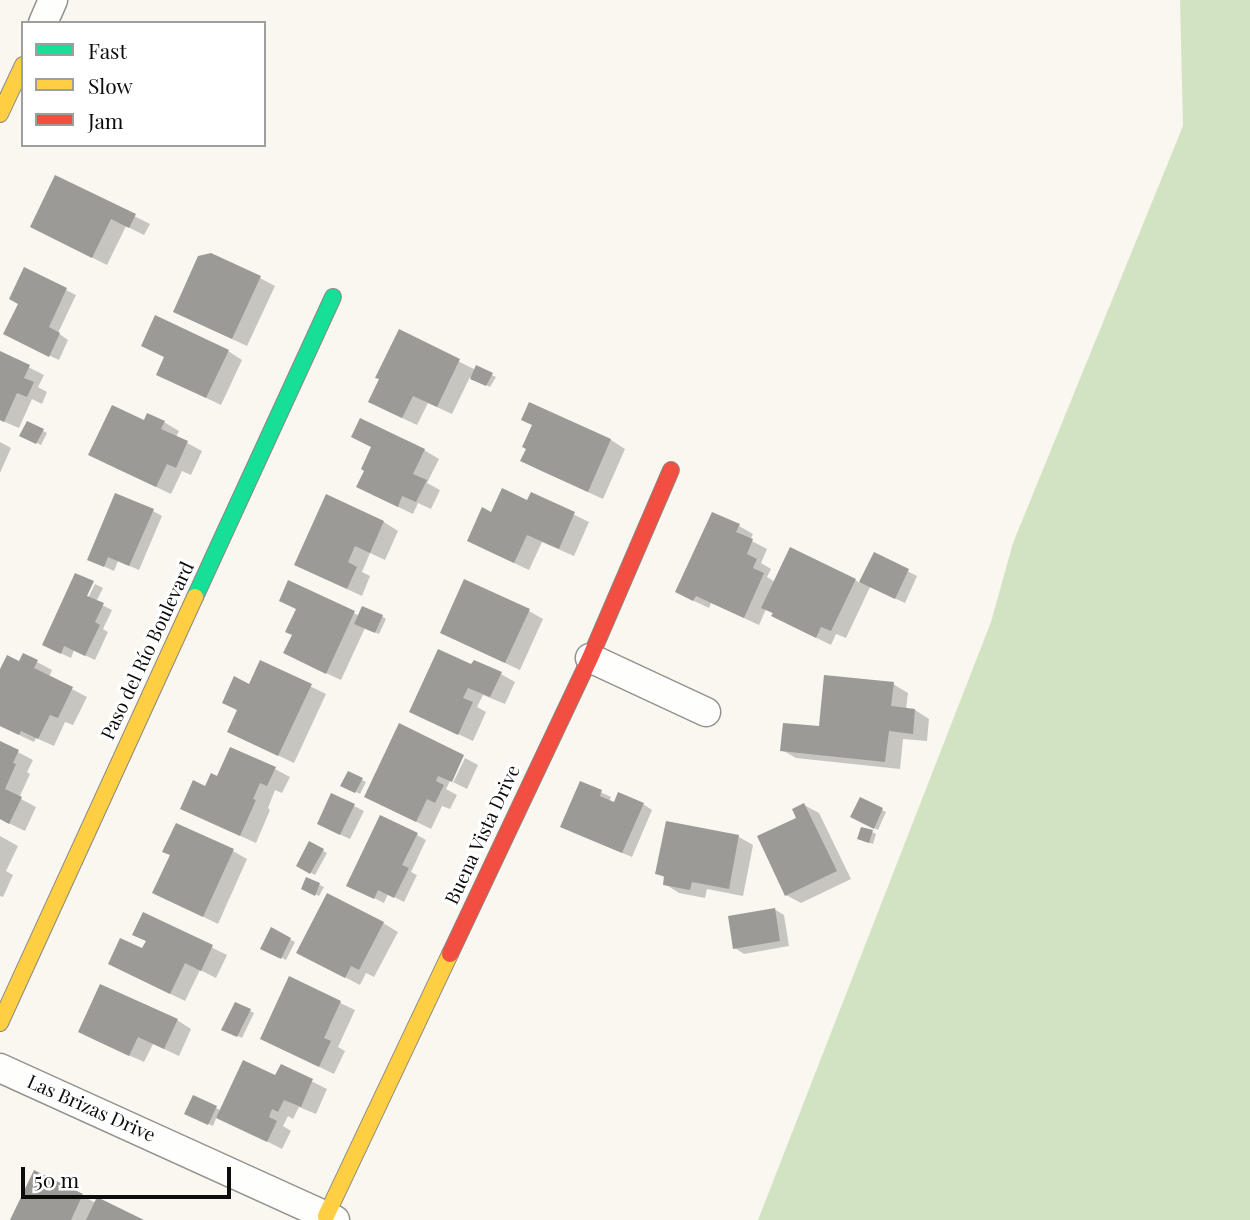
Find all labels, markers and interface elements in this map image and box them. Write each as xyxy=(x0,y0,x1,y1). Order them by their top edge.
legend xyxy=(21,21,266,147)
text: Fast xyxy=(88,36,127,64)
text: Slow xyxy=(88,71,133,99)
text: Jam xyxy=(88,106,124,134)
street label: Paso del Río Boulevard xyxy=(97,558,199,744)
street label: Buena Vista Drive xyxy=(441,762,525,908)
street label: Las Brizas Drive xyxy=(23,1071,159,1147)
scale bar xyxy=(24,1154,234,1198)
text: 50 m xyxy=(34,1165,79,1193)

